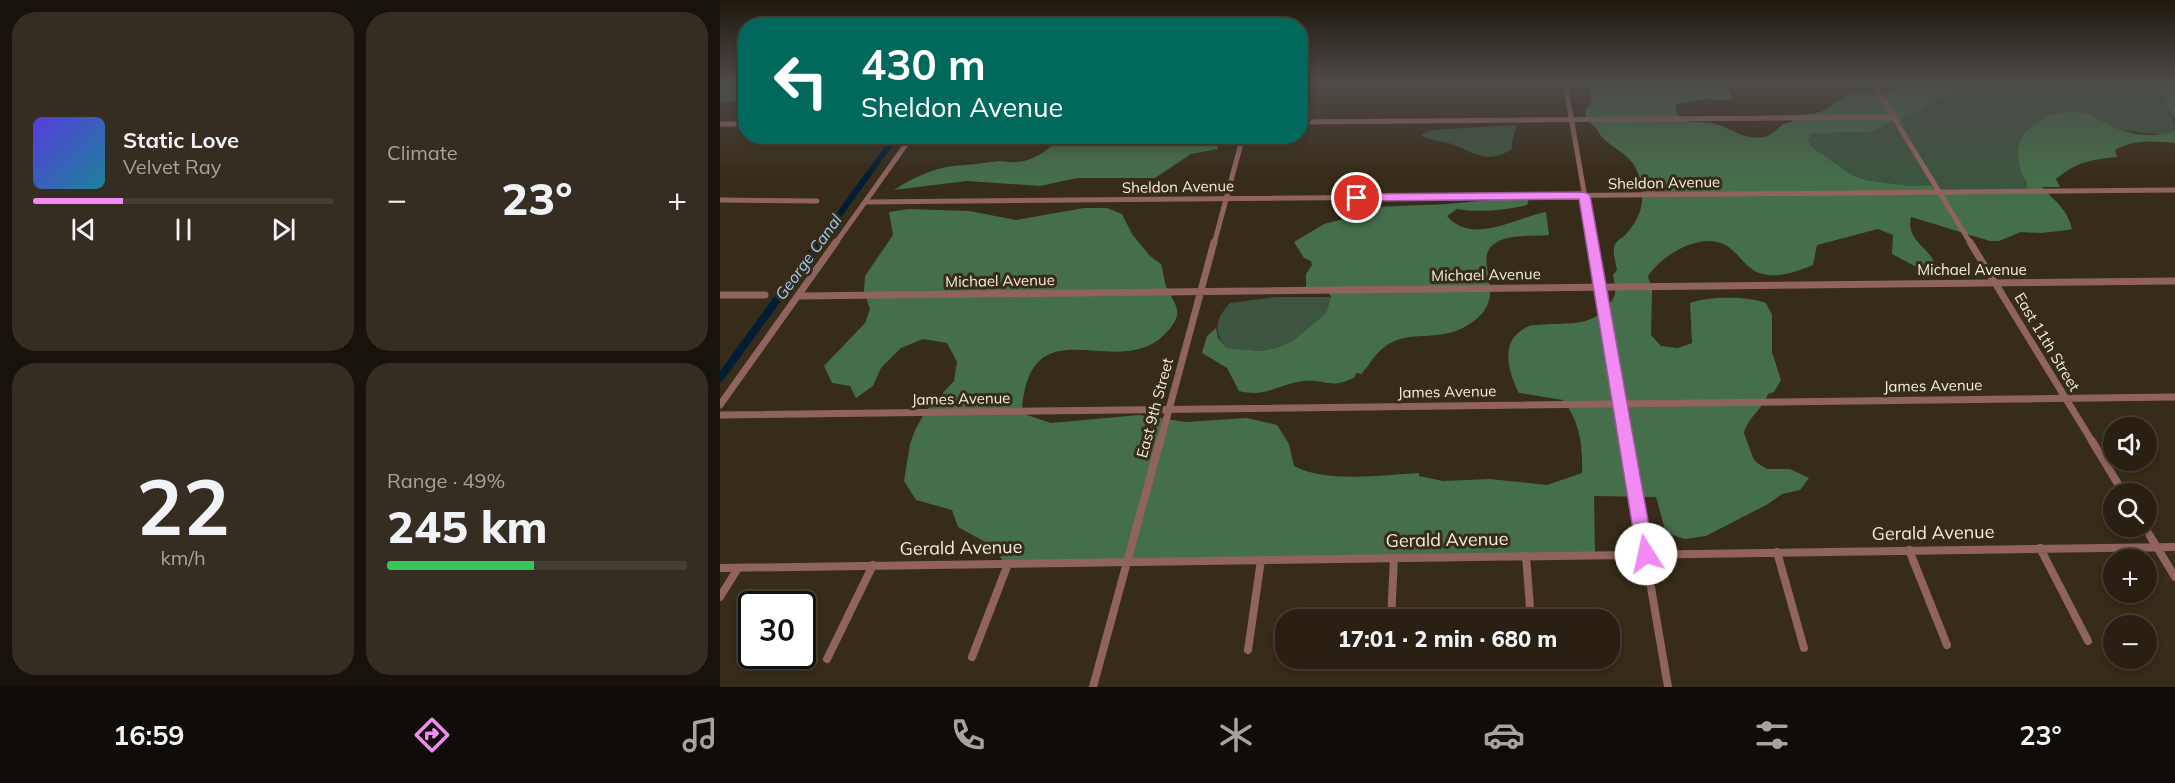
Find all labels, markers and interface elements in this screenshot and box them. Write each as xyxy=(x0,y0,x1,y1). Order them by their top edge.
text: 430 m xyxy=(861,38,986,91)
icon: left xyxy=(762,42,840,120)
text: Sheldon Avenue xyxy=(861,90,1063,124)
text: Static Love xyxy=(123,126,239,154)
text: Climate xyxy=(387,140,458,165)
text: Velvet Ray xyxy=(123,154,221,179)
text: 23° xyxy=(501,170,573,226)
pin xyxy=(1331,172,1382,223)
street label: Sheldon Avenue xyxy=(1608,172,1720,193)
street label: Sheldon Avenue xyxy=(1122,176,1234,197)
text: − xyxy=(387,178,407,219)
text: + xyxy=(667,178,687,219)
icon: arrive xyxy=(1340,181,1373,214)
water label: George Canal xyxy=(770,210,846,304)
icon: previous xyxy=(67,213,100,246)
icon: pause xyxy=(167,213,200,246)
icon: next xyxy=(267,213,300,246)
street label: Michael Avenue xyxy=(1917,260,2027,279)
street label: Michael Avenue xyxy=(1431,264,1541,285)
street label: Michael Avenue xyxy=(945,270,1055,291)
street label: East 11th Street xyxy=(2011,289,2084,394)
street label: East 9th Street xyxy=(1132,356,1177,460)
street label: James Avenue xyxy=(1883,375,1983,396)
street label: James Avenue xyxy=(1397,381,1497,402)
street label: James Avenue xyxy=(911,388,1011,409)
map controls xyxy=(2103,417,2157,669)
button: sound xyxy=(2103,417,2157,471)
text: 22 xyxy=(136,457,230,555)
text: Range · 49% xyxy=(387,468,505,493)
button: search xyxy=(2103,483,2157,537)
text: 245 km xyxy=(387,498,548,554)
street label: Gerald Avenue xyxy=(1871,520,1995,545)
position arrow xyxy=(1614,522,1678,586)
street label: Gerald Avenue xyxy=(1385,527,1509,552)
street label: Gerald Avenue xyxy=(899,535,1023,560)
text: km/h xyxy=(160,545,206,570)
button: + xyxy=(2103,549,2157,603)
speed limit sign: 30 xyxy=(738,591,816,669)
button: − xyxy=(2103,615,2157,669)
text: 17:01 · 2 min · 680 m xyxy=(1338,625,1557,653)
icon: directions xyxy=(411,714,453,756)
icon: music xyxy=(679,714,721,756)
icon: phone xyxy=(947,714,989,756)
icon: climate xyxy=(1215,714,1257,756)
icon: car xyxy=(1483,714,1525,756)
icon: filters xyxy=(1751,714,1793,756)
text: 16:59 xyxy=(113,718,185,752)
text: 23° xyxy=(2019,718,2062,752)

